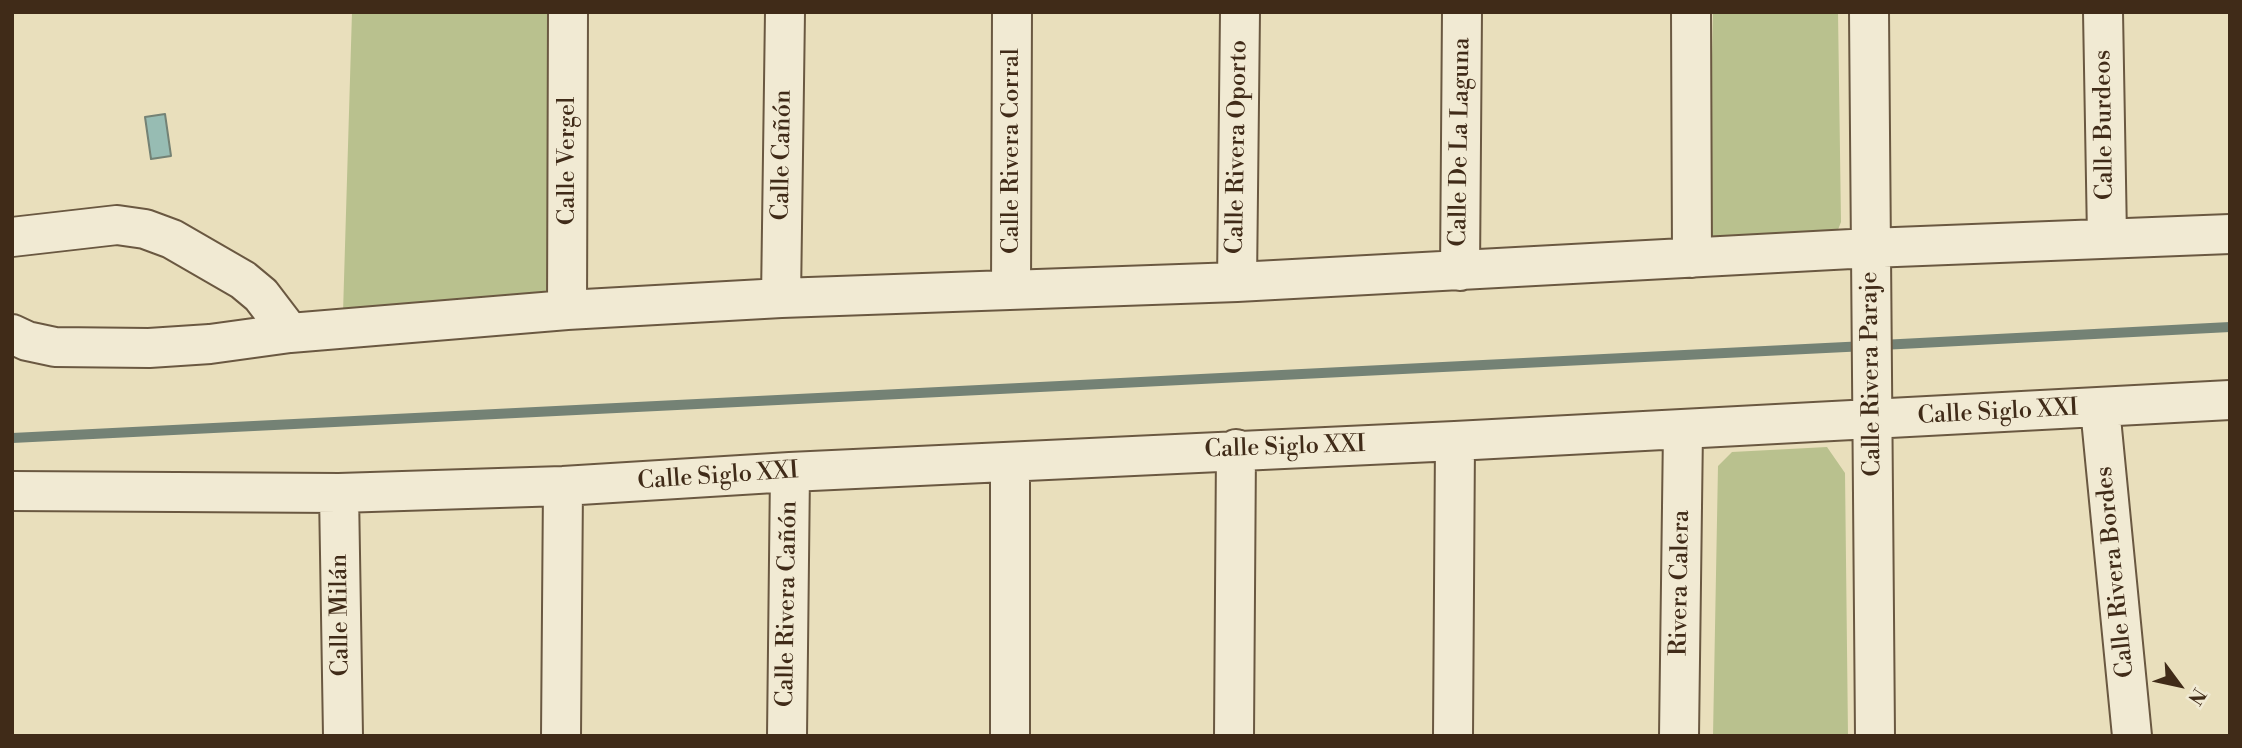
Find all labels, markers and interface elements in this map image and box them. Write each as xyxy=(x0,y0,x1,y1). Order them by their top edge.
street label: Calle De La Laguna xyxy=(1445,37,1477,247)
street label: Calle Rivera Oporto xyxy=(1222,40,1254,254)
street label: Calle Rivera Corral xyxy=(998,48,1026,254)
street label: Calle Burdeos xyxy=(2089,50,2121,200)
street label: Calle Cañón xyxy=(767,89,799,221)
street label: Calle Vergel xyxy=(554,97,582,225)
street label: Calle Rivera Paraje xyxy=(1856,271,1888,477)
street label: Calle Siglo XXI xyxy=(1917,394,2079,432)
street label: Calle Siglo XXI xyxy=(1204,431,1366,465)
street label: Calle Siglo XXI xyxy=(637,457,799,497)
street label: Calle Rivera Bordes xyxy=(2091,465,2141,679)
street label: Calle Rivera Cañón xyxy=(772,501,804,707)
street label: Rivera Calera xyxy=(1665,510,1697,656)
street label: Calle Milán xyxy=(326,553,356,677)
north arrow xyxy=(2144,650,2214,720)
text: N xyxy=(2182,684,2211,709)

